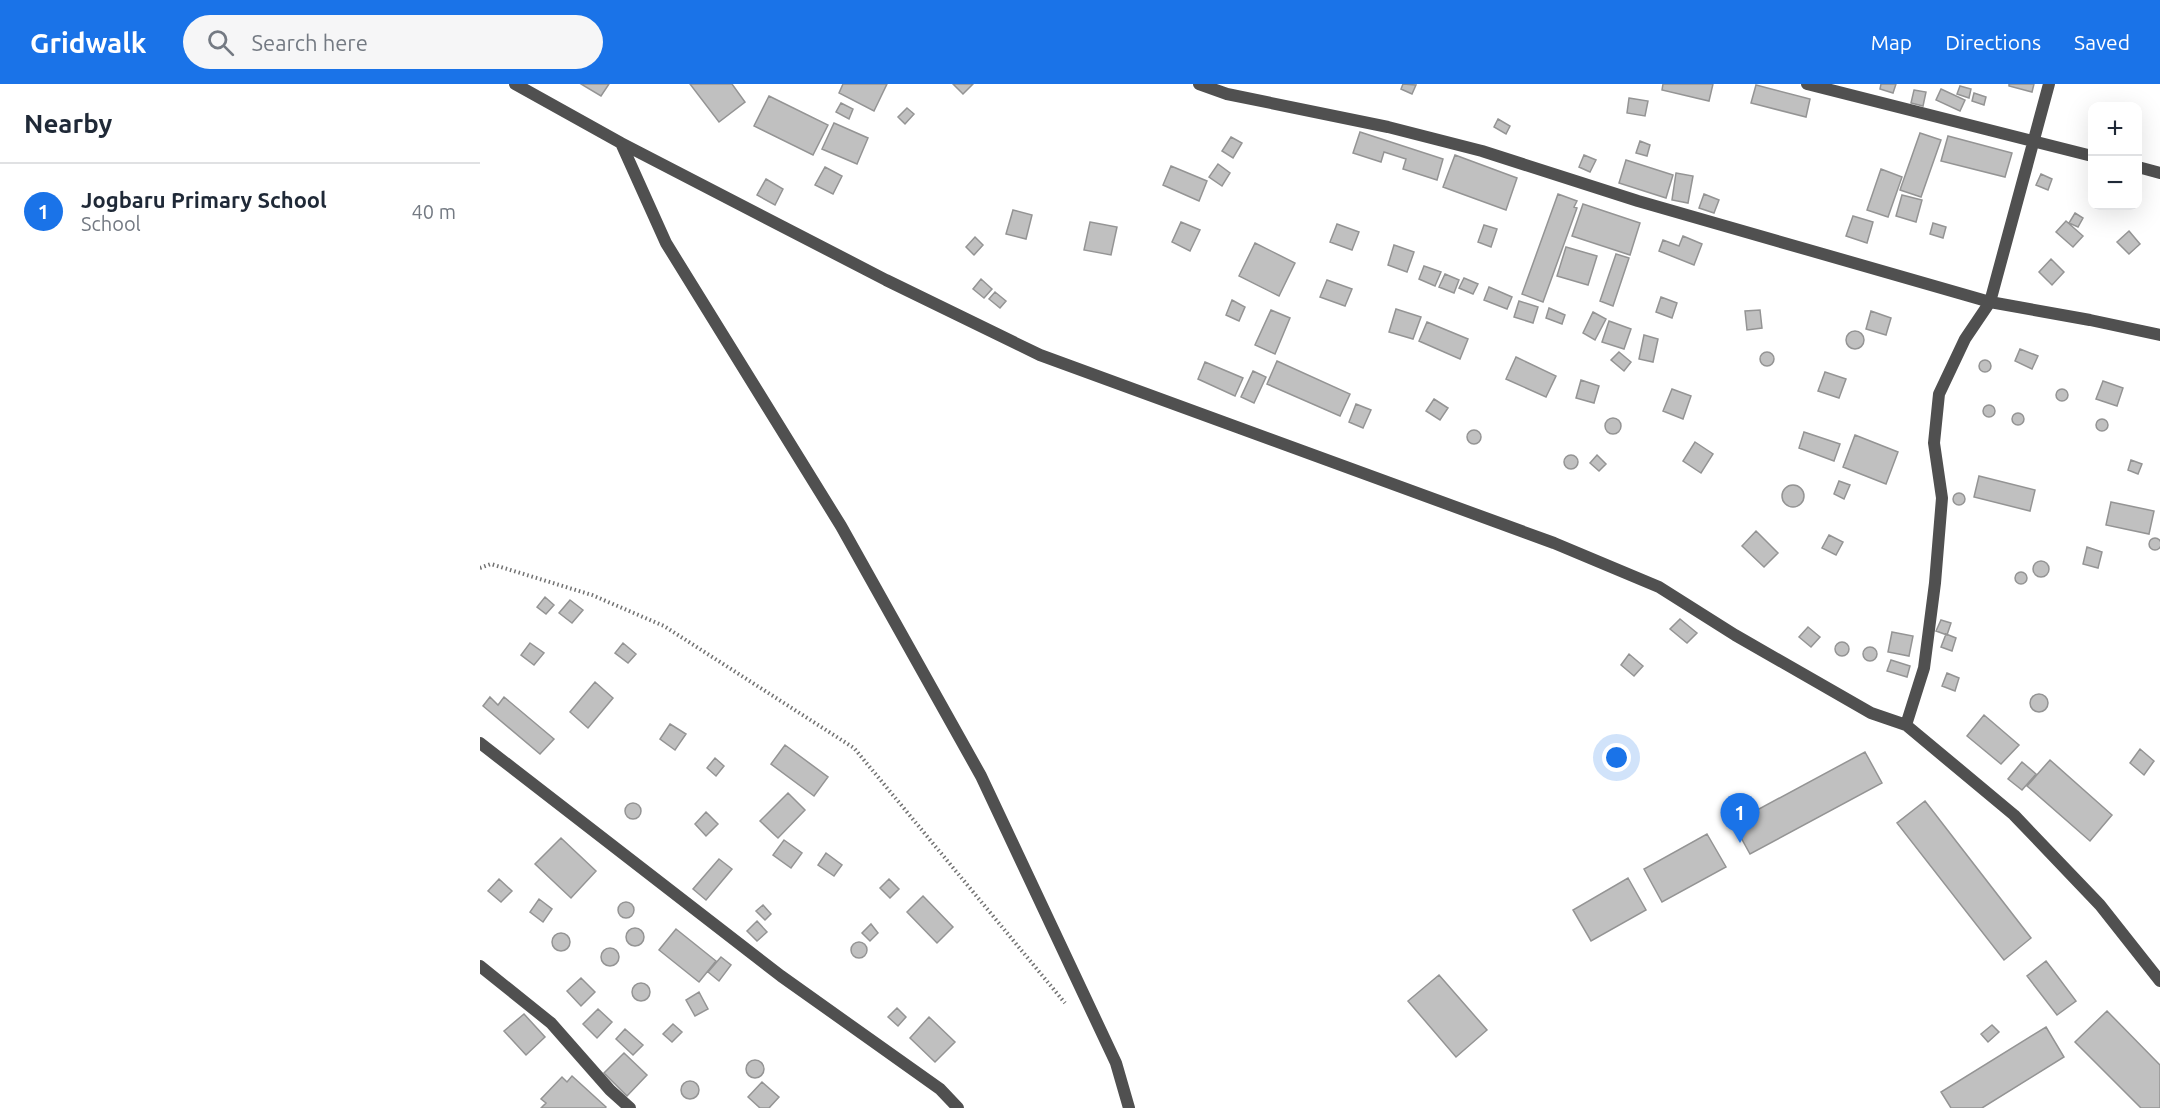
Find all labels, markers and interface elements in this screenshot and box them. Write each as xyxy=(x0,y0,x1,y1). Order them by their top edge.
search box xyxy=(183,15,603,69)
icon: search xyxy=(204,26,237,59)
text: Gridwalk xyxy=(30,27,147,58)
text: Search here xyxy=(252,30,368,55)
text: Map xyxy=(1871,30,1912,54)
text: Directions xyxy=(1945,30,2041,54)
text: Saved xyxy=(2074,30,2130,54)
map controls xyxy=(2088,102,2142,210)
button: + xyxy=(2088,102,2142,156)
text: Nearby xyxy=(24,109,112,138)
button: − xyxy=(2088,156,2142,210)
text: Jogbaru Primary School xyxy=(81,187,327,212)
text: 1 xyxy=(38,200,49,223)
text: 40 m xyxy=(412,200,456,223)
text: School xyxy=(81,212,141,235)
your location xyxy=(1602,743,1631,772)
pin: 1 xyxy=(1720,794,1760,843)

